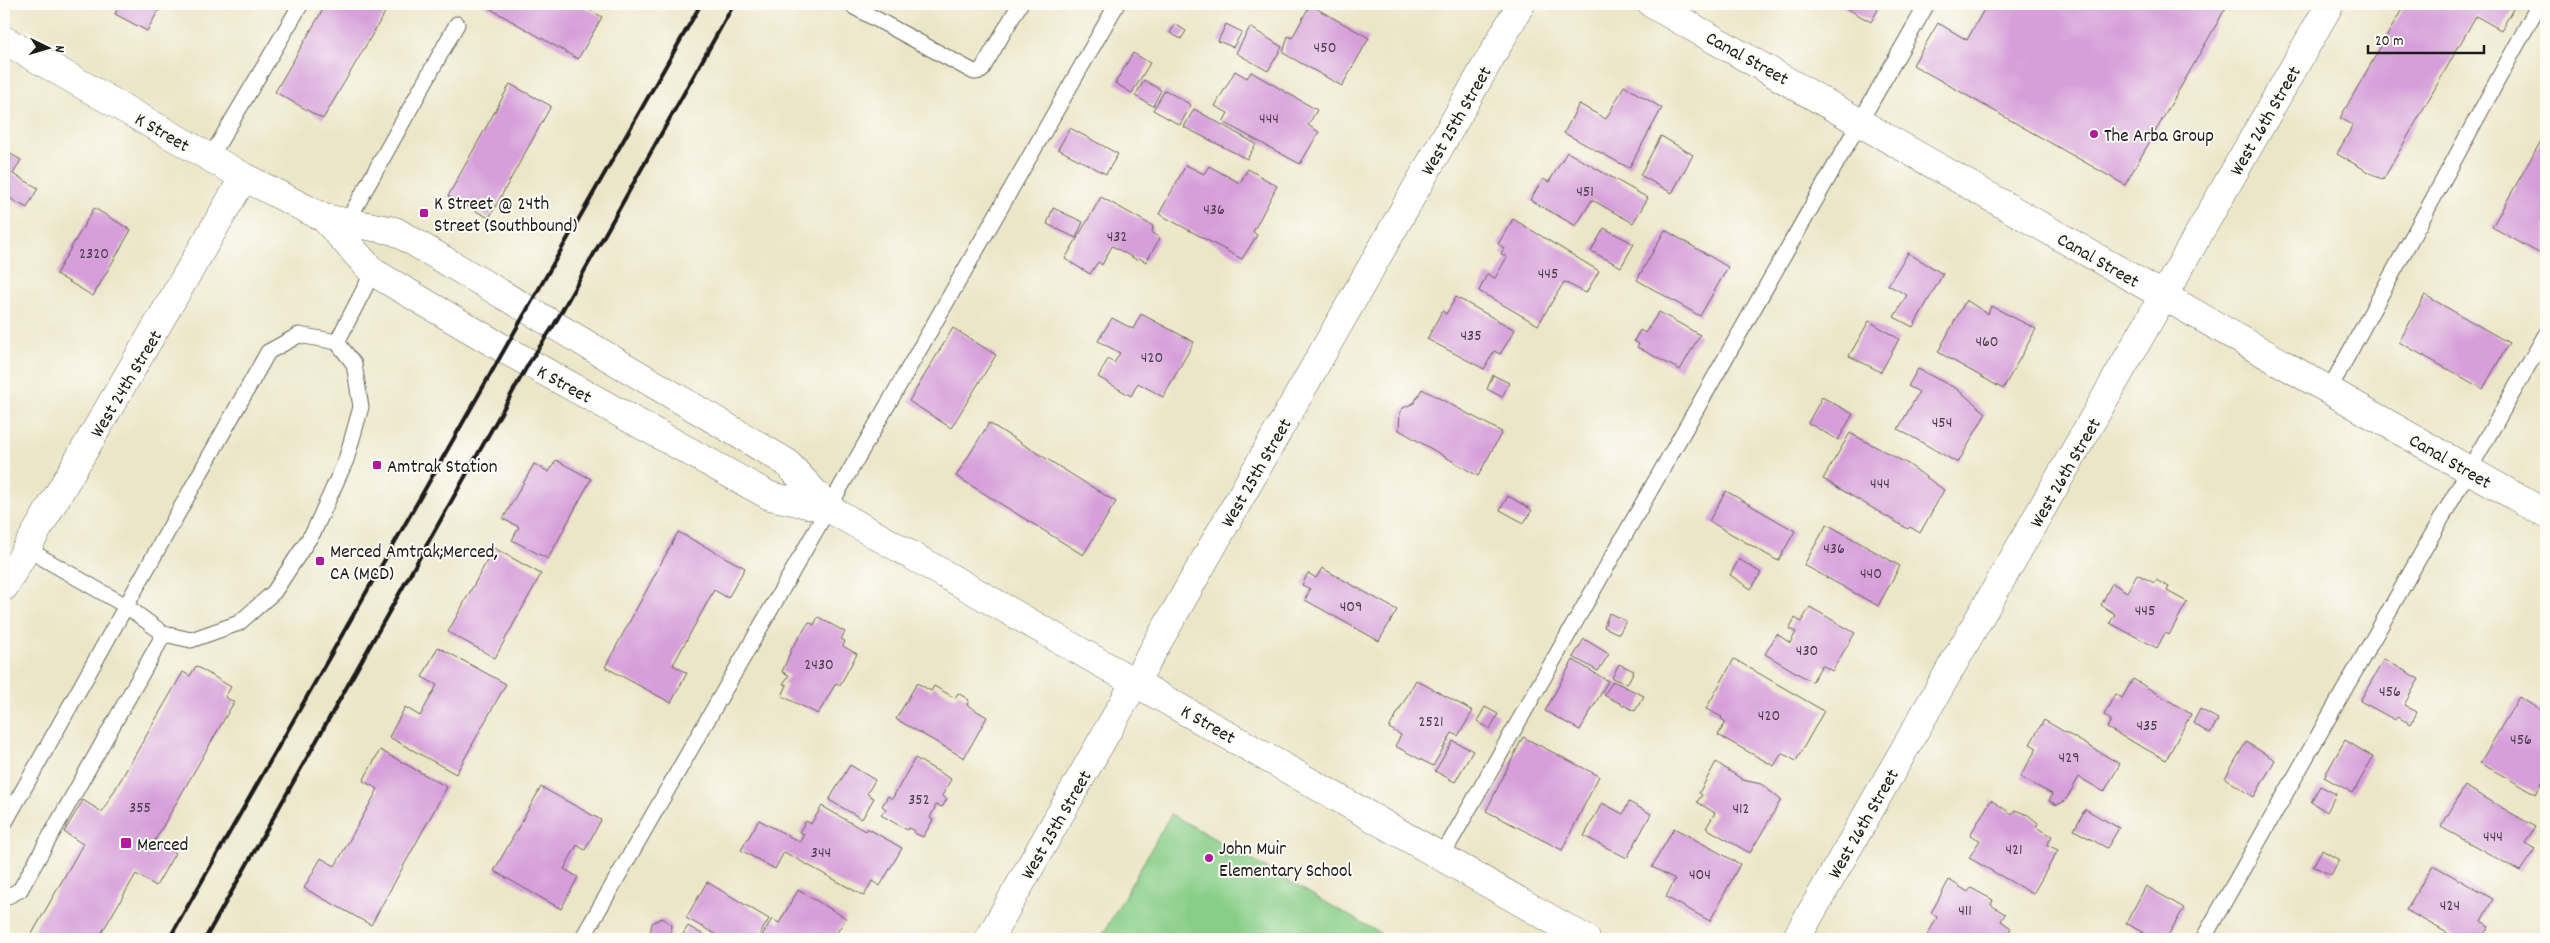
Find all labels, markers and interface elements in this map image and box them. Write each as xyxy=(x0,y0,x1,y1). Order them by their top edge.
north arrow xyxy=(22,22,72,72)
scale bar xyxy=(2368,22,2484,54)
street label: Canal Street xyxy=(1700,26,1793,94)
text: 20 m xyxy=(2375,31,2403,53)
house number: 450 xyxy=(1314,37,1336,60)
text: N xyxy=(49,45,69,53)
street label: West 25th Street xyxy=(1416,62,1500,181)
street label: West 26th Street xyxy=(2225,62,2309,182)
street label: K Street xyxy=(129,108,194,161)
house number: 444 xyxy=(1259,108,1279,131)
place label: The Arba Group xyxy=(2104,124,2214,151)
marker: The Arba Group xyxy=(2088,128,2100,140)
house number: 451 xyxy=(1576,181,1594,204)
place label: K Street @ 24th Street (Southbound) xyxy=(434,192,577,241)
house number: 436 xyxy=(1203,199,1225,222)
marker: K Street @ 24th Street (Southbound) xyxy=(418,207,430,219)
house number: 432 xyxy=(1107,226,1127,249)
street label: Canal Street xyxy=(2051,228,2143,296)
house number: 2320 xyxy=(79,243,109,266)
house number: 445 xyxy=(1538,263,1558,286)
house number: 435 xyxy=(1460,325,1482,348)
street label: West 24th Street xyxy=(85,326,171,444)
house number: 460 xyxy=(1975,331,1999,354)
house number: 420 xyxy=(1141,347,1163,370)
street label: K Street xyxy=(531,360,596,412)
house number: 454 xyxy=(1932,412,1952,435)
street label: West 25th Street xyxy=(1216,414,1300,533)
street label: West 26th Street xyxy=(2025,414,2109,534)
street label: Canal Street xyxy=(2403,429,2495,497)
place label: Amtrak Station xyxy=(387,455,498,482)
marker: Amtrak Station xyxy=(371,459,383,471)
house number: 444 xyxy=(1870,473,1890,496)
house number: 436 xyxy=(1823,538,1845,561)
place label: Merced Amtrak;Merced, CA (MCD) xyxy=(330,540,498,589)
marker: Merced Amtrak;Merced, CA (MCD) xyxy=(314,555,326,567)
house number: 440 xyxy=(1860,563,1882,586)
house number: 409 xyxy=(1340,596,1362,619)
house number: 445 xyxy=(2135,600,2155,623)
house number: 430 xyxy=(1796,640,1818,663)
house number: 2430 xyxy=(804,654,834,677)
house number: 456 xyxy=(2379,681,2401,704)
street label: K Street xyxy=(1175,700,1240,753)
house number: 420 xyxy=(1758,705,1780,728)
house number: 2521 xyxy=(1419,711,1443,734)
house number: 435 xyxy=(2136,715,2158,738)
house number: 456 xyxy=(2510,729,2532,752)
house number: 429 xyxy=(2059,747,2079,770)
street label: West 26th Street xyxy=(1823,765,1907,885)
street label: West 25th Street xyxy=(1016,766,1100,885)
house number: 352 xyxy=(908,789,930,812)
house number: 355 xyxy=(129,797,151,820)
house number: 412 xyxy=(1732,798,1750,821)
house number: 444 xyxy=(2483,826,2503,849)
place label: Merced xyxy=(137,833,188,860)
marker: Merced xyxy=(119,836,133,850)
place label: John Muir Elementary School xyxy=(1219,837,1352,886)
house number: 421 xyxy=(2005,839,2023,862)
house number: 344 xyxy=(811,842,831,865)
marker: John Muir Elementary School xyxy=(1203,852,1215,864)
house number: 404 xyxy=(1689,864,1711,887)
house number: 424 xyxy=(2440,895,2460,918)
house number: 411 xyxy=(1958,900,1972,923)

